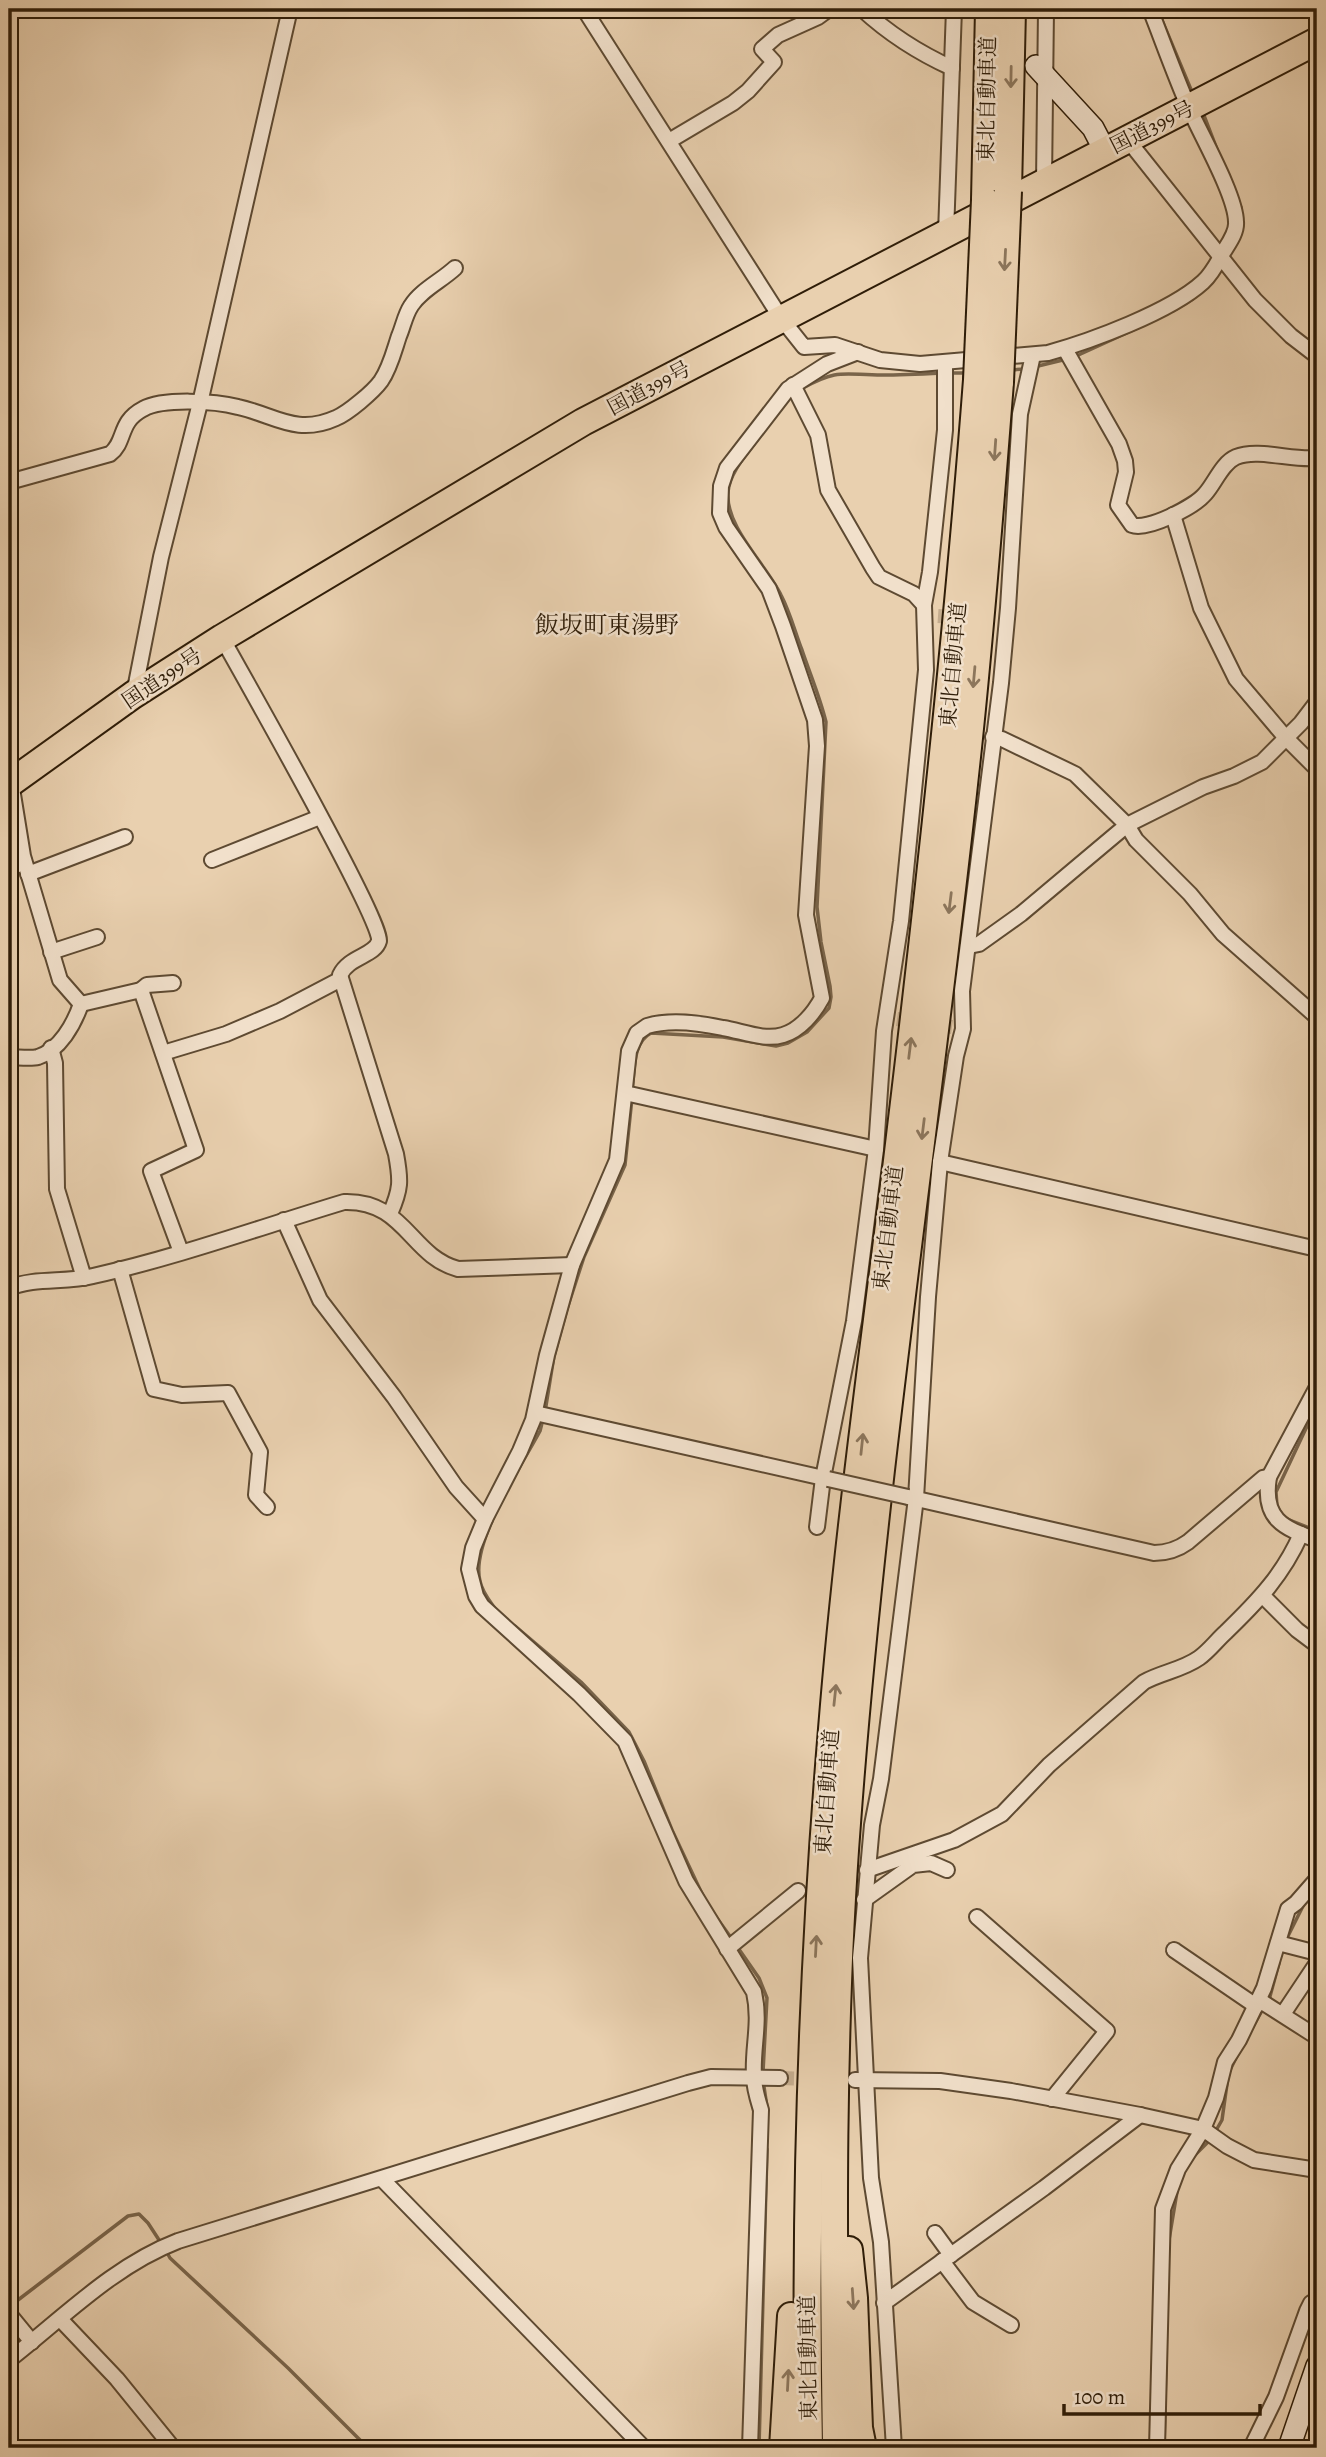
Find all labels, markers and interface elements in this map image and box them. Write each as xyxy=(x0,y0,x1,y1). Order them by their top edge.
street label: 東北自動車道 xyxy=(972,36,1002,162)
one-way arrow xyxy=(1004,65,1018,88)
street label: 国道399号 xyxy=(1105,94,1199,160)
one-way arrow xyxy=(999,248,1012,271)
street label: 国道399号 xyxy=(602,354,696,422)
one-way arrow xyxy=(988,438,1001,461)
street label: 東北自動車道 xyxy=(934,601,972,729)
district label: 飯坂町東湯野 xyxy=(535,609,679,641)
street label: 国道399号 xyxy=(117,641,207,715)
one-way arrow xyxy=(968,665,981,688)
one-way arrow xyxy=(944,891,957,914)
one-way arrow xyxy=(904,1037,917,1060)
one-way arrow xyxy=(916,1117,929,1140)
street label: 東北自動車道 xyxy=(866,1164,910,1292)
one-way arrow xyxy=(855,1433,868,1456)
one-way arrow xyxy=(829,1684,842,1707)
street label: 東北自動車道 xyxy=(809,1728,845,1856)
one-way arrow xyxy=(810,1935,823,1958)
one-way arrow xyxy=(847,2287,860,2310)
street label: 東北自動車道 xyxy=(793,2295,823,2421)
one-way arrow xyxy=(781,2369,794,2392)
scale bar xyxy=(1064,2373,1260,2417)
text: 100 m xyxy=(1074,2383,1125,2411)

